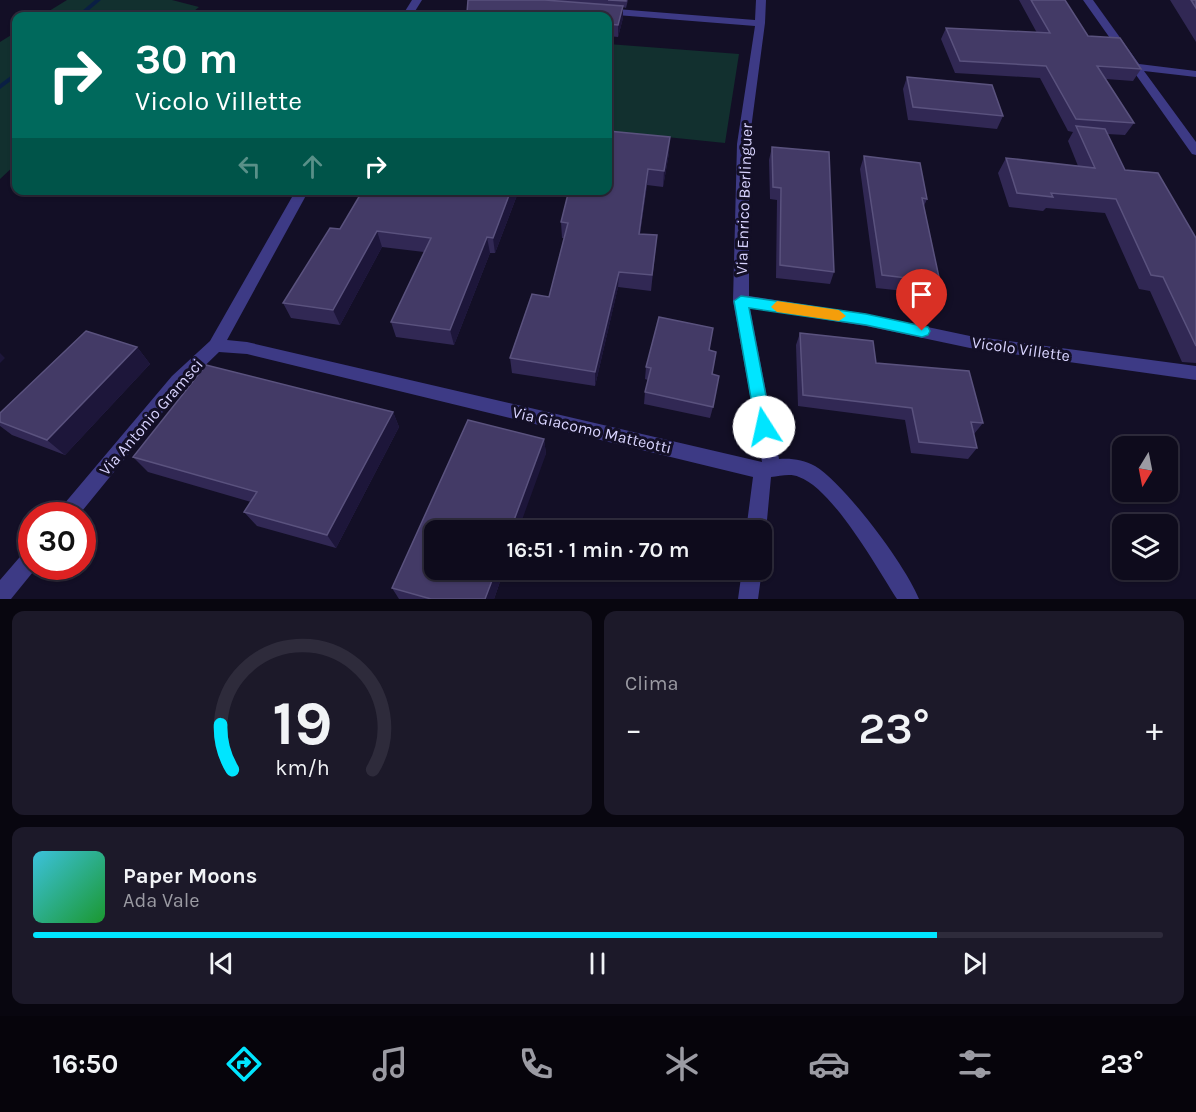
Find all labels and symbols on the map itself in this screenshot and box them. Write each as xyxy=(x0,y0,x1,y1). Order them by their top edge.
street label: Via Enrico Berlinguer xyxy=(732,123,756,275)
pin xyxy=(896,269,947,331)
street label: Vicolo Villette xyxy=(971,333,1071,365)
street label: Via Antonio Gramsci xyxy=(95,355,207,479)
position arrow xyxy=(732,395,796,459)
street label: Via Giacomo Matteotti xyxy=(510,402,674,458)
north arrow xyxy=(1112,436,1178,502)
speed limit sign: 30 xyxy=(18,502,96,580)

